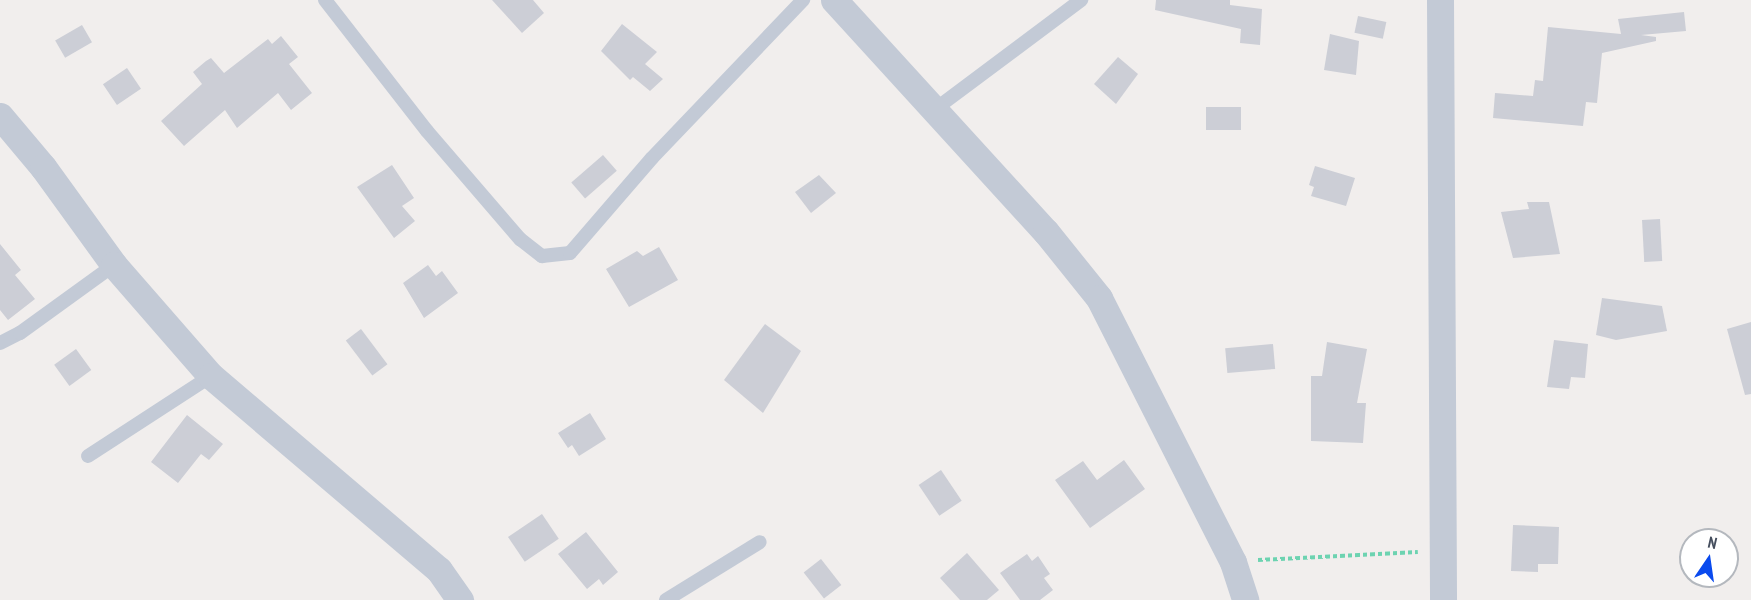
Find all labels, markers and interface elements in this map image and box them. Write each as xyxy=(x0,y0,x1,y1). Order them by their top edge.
north arrow xyxy=(1679,528,1739,588)
text: N xyxy=(1706,532,1719,553)

